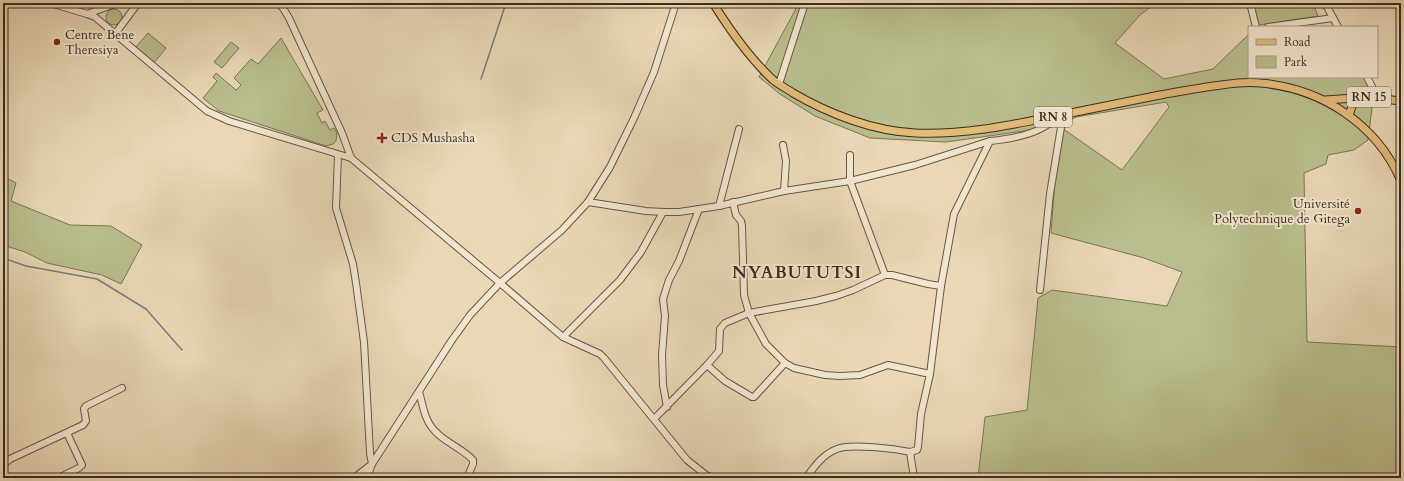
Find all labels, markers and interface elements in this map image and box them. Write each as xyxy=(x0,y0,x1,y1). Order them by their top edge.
place label: Centre Bene Theresiya xyxy=(65,26,135,59)
legend xyxy=(1248,26,1378,78)
text: Road xyxy=(1284,34,1311,50)
marker: Centre Bene Theresiya xyxy=(52,37,62,47)
text: Park xyxy=(1284,54,1308,70)
road number: RN 15 xyxy=(1347,87,1391,107)
road number: RN 8 xyxy=(1034,107,1072,127)
place label: CDS Mushasha xyxy=(391,129,475,147)
marker: CDS Mushasha xyxy=(376,132,388,144)
place label: Université Polytechnique de Gitega xyxy=(1214,195,1350,228)
marker: Université Polytechnique de Gitega xyxy=(1353,206,1363,216)
district label: NYABUTUTSI xyxy=(732,261,862,284)

